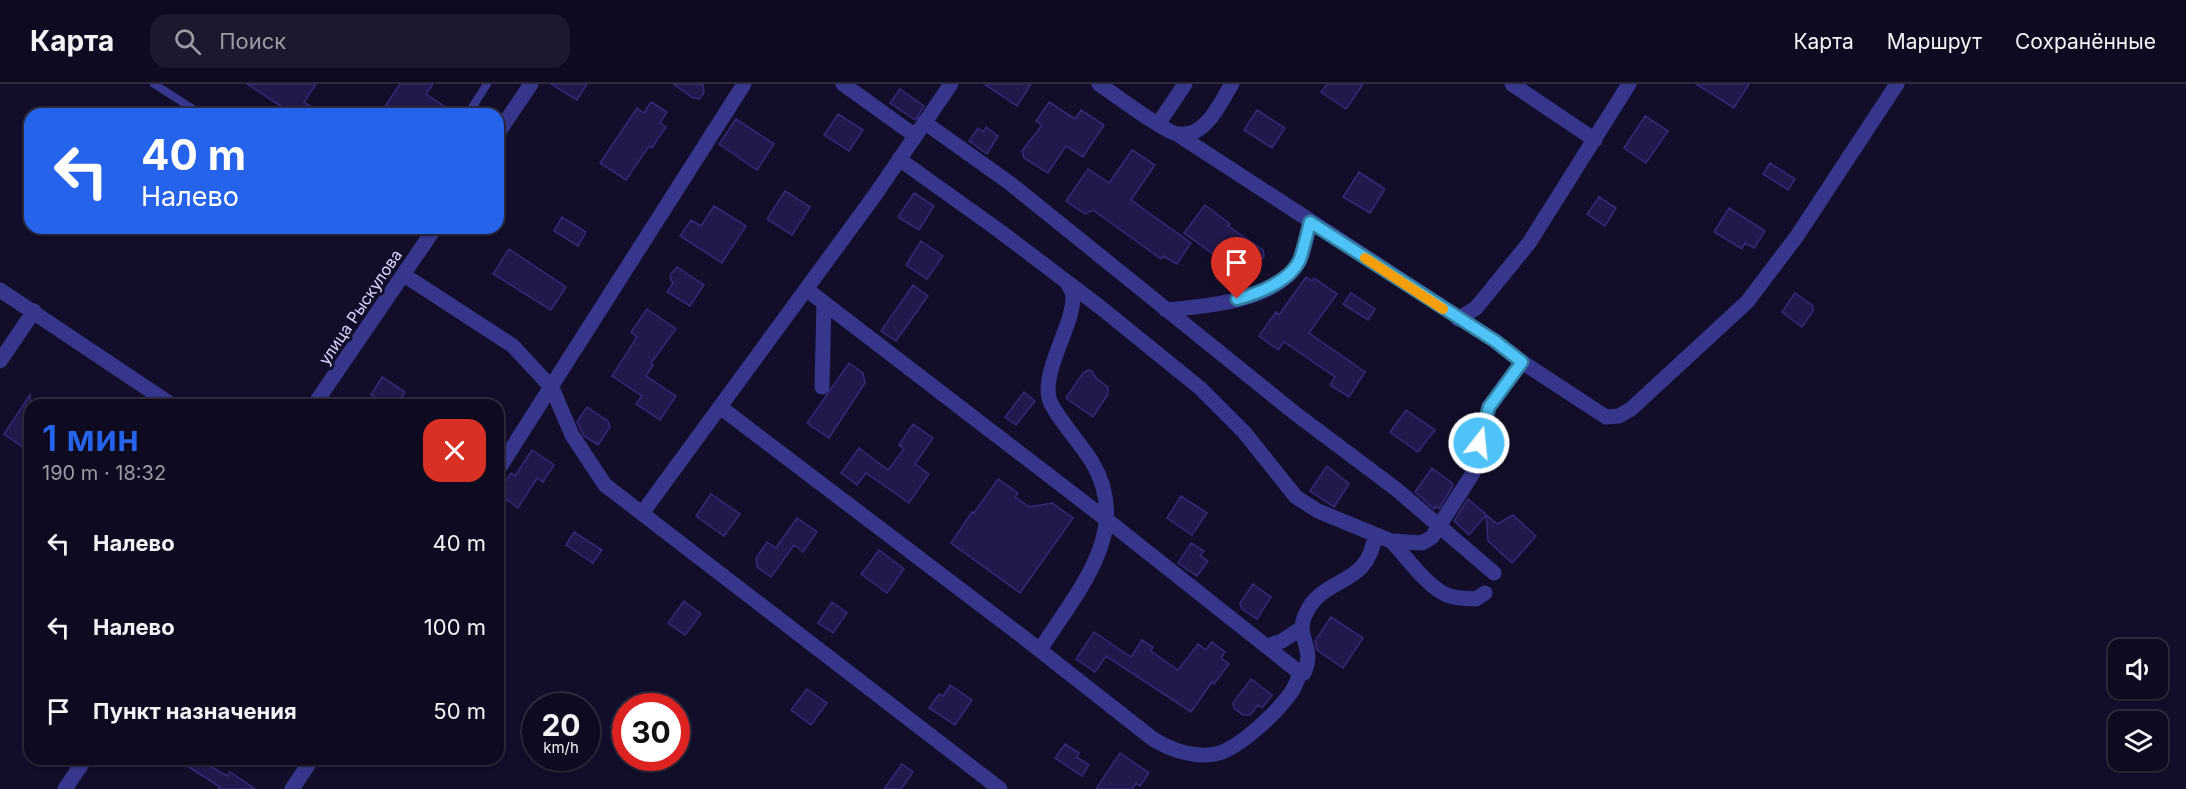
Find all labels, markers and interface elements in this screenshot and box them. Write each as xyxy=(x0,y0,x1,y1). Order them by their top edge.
search box xyxy=(150,14,570,68)
text: Карта xyxy=(30,24,114,58)
icon: search xyxy=(171,25,204,58)
text: Поиск xyxy=(219,28,286,54)
text: Карта xyxy=(1793,29,1854,54)
text: Маршрут xyxy=(1887,29,1982,54)
text: Сохранённые xyxy=(2015,29,2156,54)
text: 40 m xyxy=(141,129,246,180)
icon: left xyxy=(42,132,120,210)
text: Налево xyxy=(141,180,239,213)
pin xyxy=(1211,237,1262,299)
street label: улица Рыскулова xyxy=(314,245,406,369)
icon: arrive xyxy=(1220,246,1253,279)
position arrow xyxy=(1447,411,1511,475)
text: 1 мин xyxy=(42,416,139,460)
button: close xyxy=(423,419,486,482)
text: 190 m · 18:32 xyxy=(42,461,166,485)
icon: left xyxy=(42,527,75,560)
text: Налево xyxy=(93,530,175,556)
text: 40 m xyxy=(432,530,486,556)
icon: left xyxy=(42,611,75,644)
text: Налево xyxy=(93,614,175,640)
text: 100 m xyxy=(424,614,486,640)
map controls xyxy=(2108,639,2168,771)
button: sound xyxy=(2108,639,2168,699)
speed limit sign: 30 xyxy=(612,693,690,771)
icon: arrive xyxy=(42,695,75,728)
text: Пункт назначения xyxy=(93,698,297,724)
text: 50 m xyxy=(433,698,486,724)
text: 20 xyxy=(541,707,581,743)
button: layers xyxy=(2108,711,2168,771)
text: km/h xyxy=(543,738,579,757)

